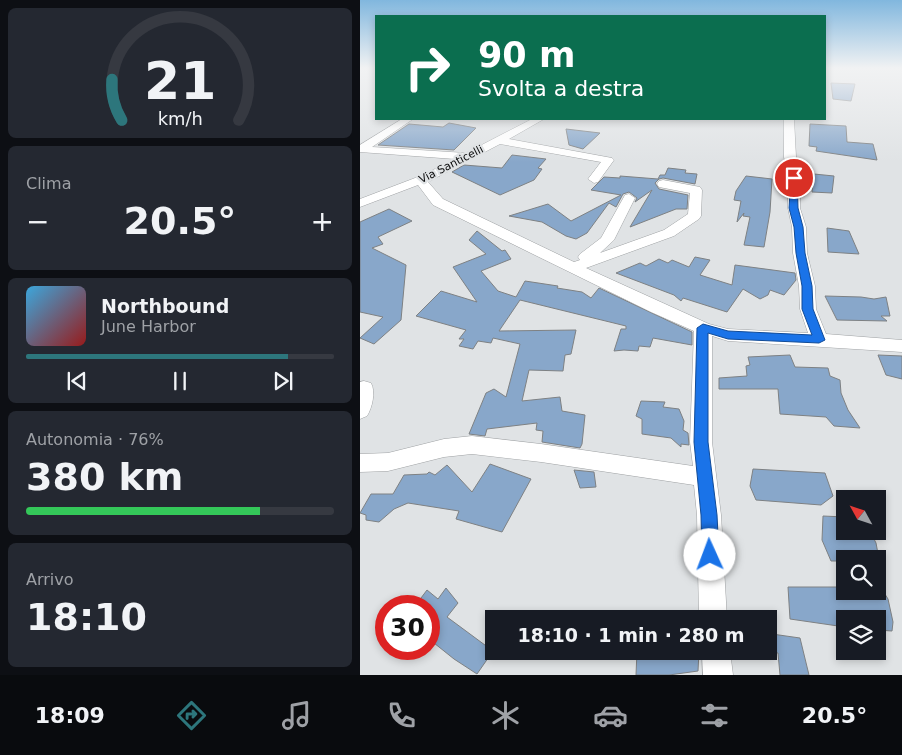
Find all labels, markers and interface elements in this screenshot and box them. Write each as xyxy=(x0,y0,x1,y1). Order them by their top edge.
icon: right xyxy=(395,35,460,100)
text: 90 m xyxy=(478,35,575,75)
text: 21 xyxy=(144,51,216,111)
text: Svolta a destra xyxy=(478,76,644,101)
text: km/h xyxy=(157,108,203,129)
street label: Via Santicelli xyxy=(417,143,486,186)
pin xyxy=(773,157,815,199)
icon: arrive xyxy=(780,164,808,192)
text: Clima xyxy=(26,174,71,193)
text: 20.5° xyxy=(124,199,236,243)
text: − xyxy=(26,205,49,238)
text: + xyxy=(311,205,334,238)
text: Northbound xyxy=(101,295,229,317)
text: June Harbor xyxy=(101,317,196,336)
icon: previous xyxy=(63,367,91,395)
icon: pause xyxy=(166,367,194,395)
icon: next xyxy=(269,367,297,395)
text: Autonomia · 76% xyxy=(26,430,164,449)
text: 380 km xyxy=(26,455,183,499)
north arrow xyxy=(836,490,886,540)
map controls xyxy=(836,490,886,660)
position arrow xyxy=(683,528,735,580)
button: search xyxy=(836,550,886,600)
text: Arrivo xyxy=(26,570,74,589)
text: 18:10 xyxy=(26,595,147,639)
speed limit sign: 30 xyxy=(375,595,440,660)
button: layers xyxy=(836,610,886,660)
text: 18:10 · 1 min · 280 m xyxy=(517,624,745,646)
icon: directions xyxy=(174,698,209,733)
icon: music xyxy=(279,698,314,733)
icon: phone xyxy=(384,698,419,733)
icon: climate xyxy=(488,698,523,733)
icon: car xyxy=(593,698,628,733)
icon: filters xyxy=(697,698,732,733)
text: 18:09 xyxy=(35,703,105,728)
text: 20.5° xyxy=(802,703,867,728)

